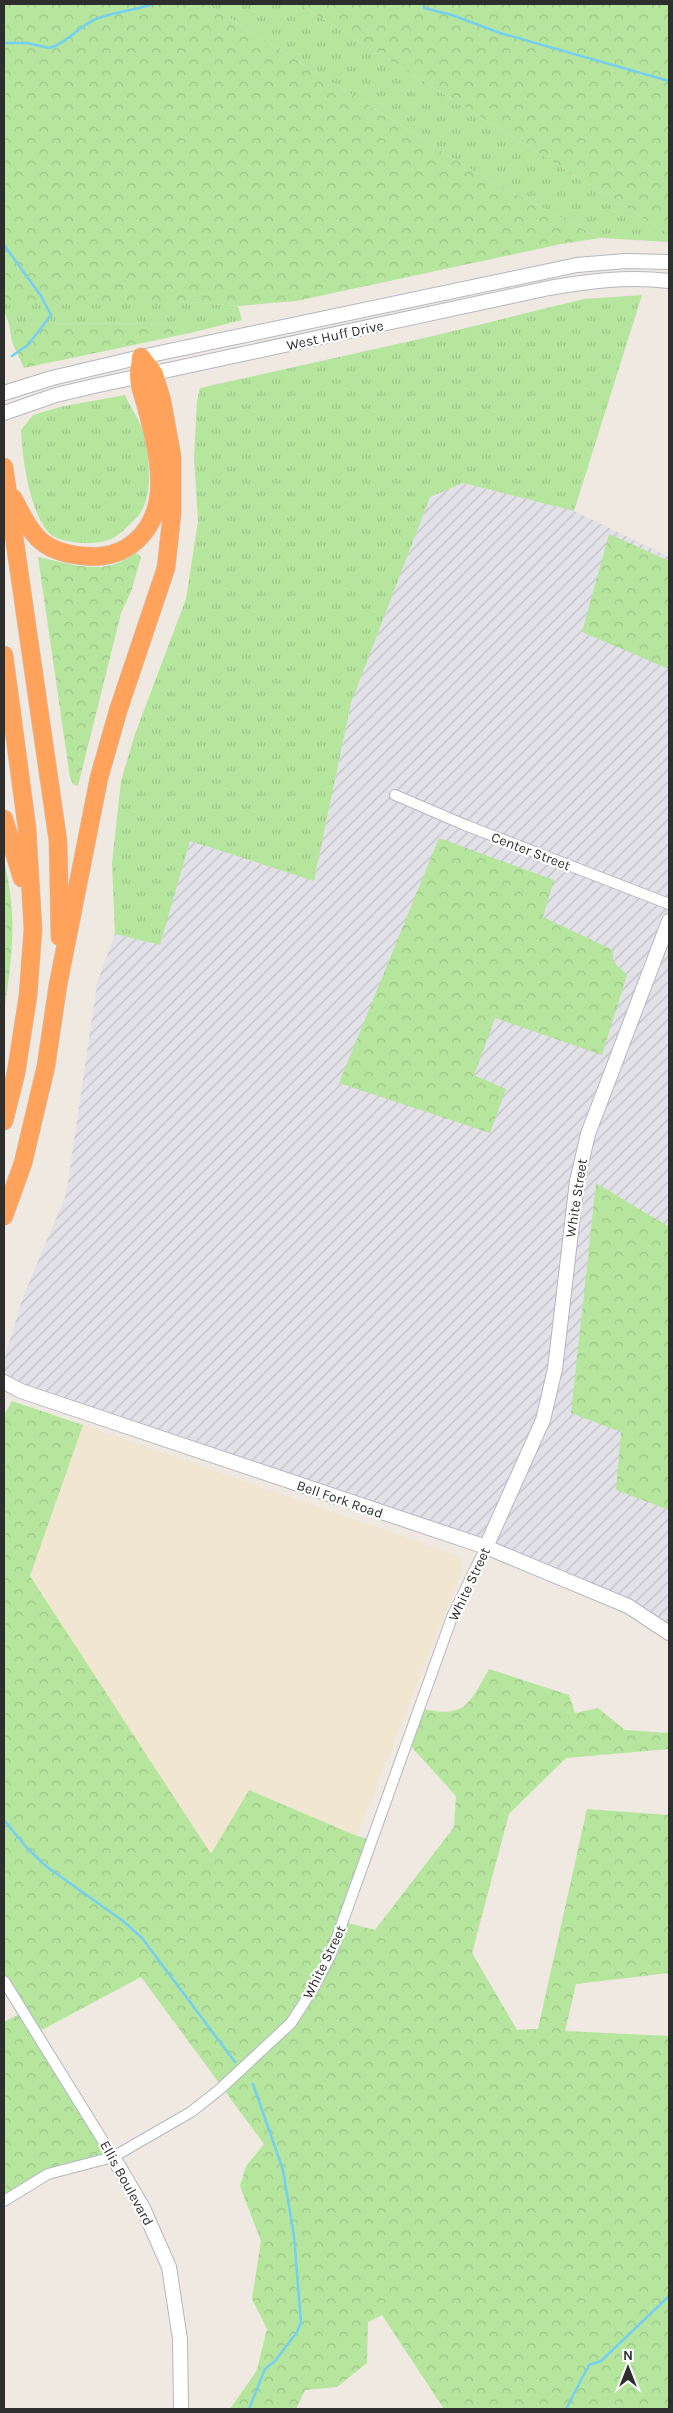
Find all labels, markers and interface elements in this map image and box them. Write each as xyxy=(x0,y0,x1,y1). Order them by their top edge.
street label: West Huff Drive xyxy=(285,317,385,354)
street label: Center Street xyxy=(489,829,573,874)
street label: White Street xyxy=(562,1158,591,1239)
street label: Bell Fork Road xyxy=(294,1477,385,1522)
street label: White Street xyxy=(445,1545,494,1624)
street label: White Street xyxy=(299,1923,349,2002)
street label: Ellis Boulevard xyxy=(96,2138,157,2229)
north arrow xyxy=(603,2343,653,2393)
text: N xyxy=(623,2347,633,2364)

